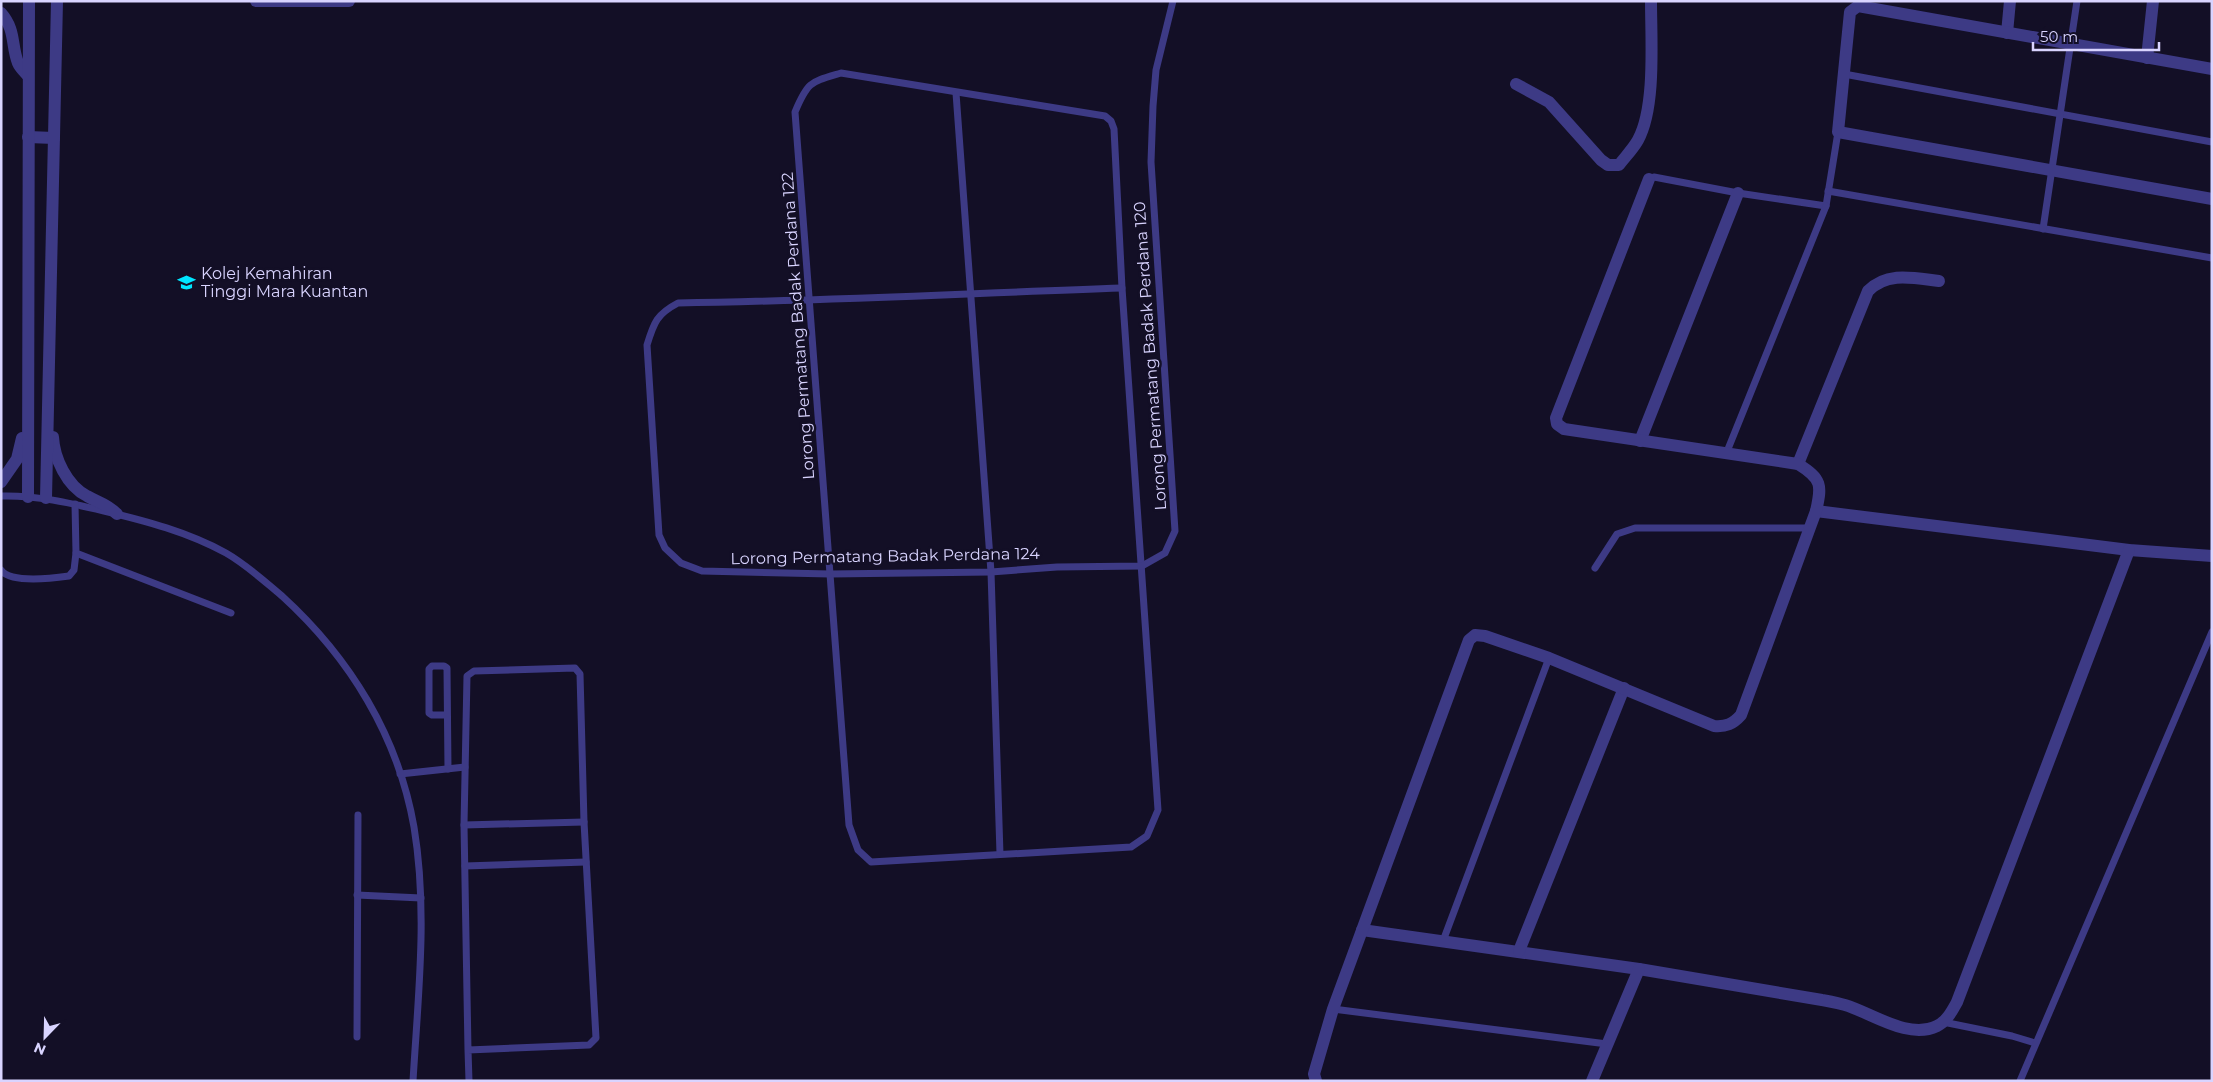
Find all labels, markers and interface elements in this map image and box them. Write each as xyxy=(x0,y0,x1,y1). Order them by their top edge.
scale bar xyxy=(2033,20,2159,52)
text: 50 m xyxy=(2040,27,2078,46)
street label: Lorong Permatang Badak Perdana 122 xyxy=(778,172,818,480)
street label: Lorong Permatang Badak Perdana 120 xyxy=(1130,201,1170,511)
place label: Kolej Kemahiran Tinggi Mara Kuantan xyxy=(201,264,368,301)
school or university icon: Kolej Kemahiran Tinggi Mara Kuantan xyxy=(177,272,197,292)
street label: Lorong Permatang Badak Perdana 124 xyxy=(730,544,1040,568)
north arrow xyxy=(20,1012,70,1062)
text: N xyxy=(31,1038,49,1059)

